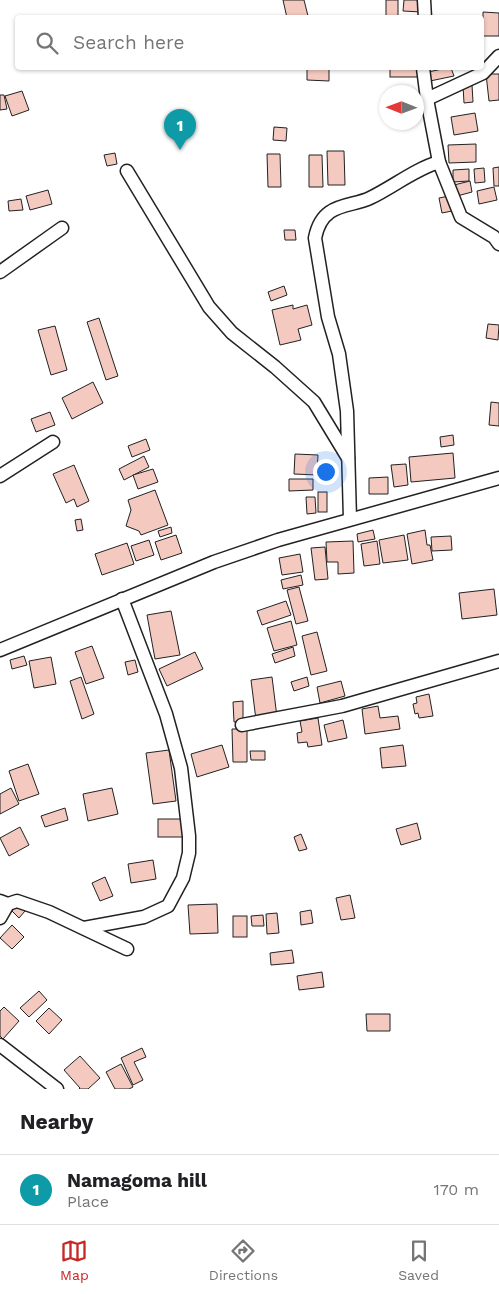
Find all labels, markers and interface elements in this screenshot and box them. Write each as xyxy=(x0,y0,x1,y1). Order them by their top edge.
search box xyxy=(15,15,484,70)
icon: search xyxy=(33,29,61,57)
text: Search here xyxy=(73,31,184,54)
north arrow xyxy=(379,85,424,130)
pin: 1 xyxy=(164,109,196,150)
your location xyxy=(313,459,339,485)
text: Nearby xyxy=(20,1109,93,1134)
text: Namagoma hill xyxy=(67,1169,207,1192)
text: 1 xyxy=(33,1180,39,1199)
text: 170 m xyxy=(433,1180,479,1199)
text: Place xyxy=(67,1192,109,1211)
tab: Map xyxy=(60,1237,89,1283)
tab: Directions xyxy=(209,1237,278,1283)
tab: Saved xyxy=(398,1237,439,1283)

